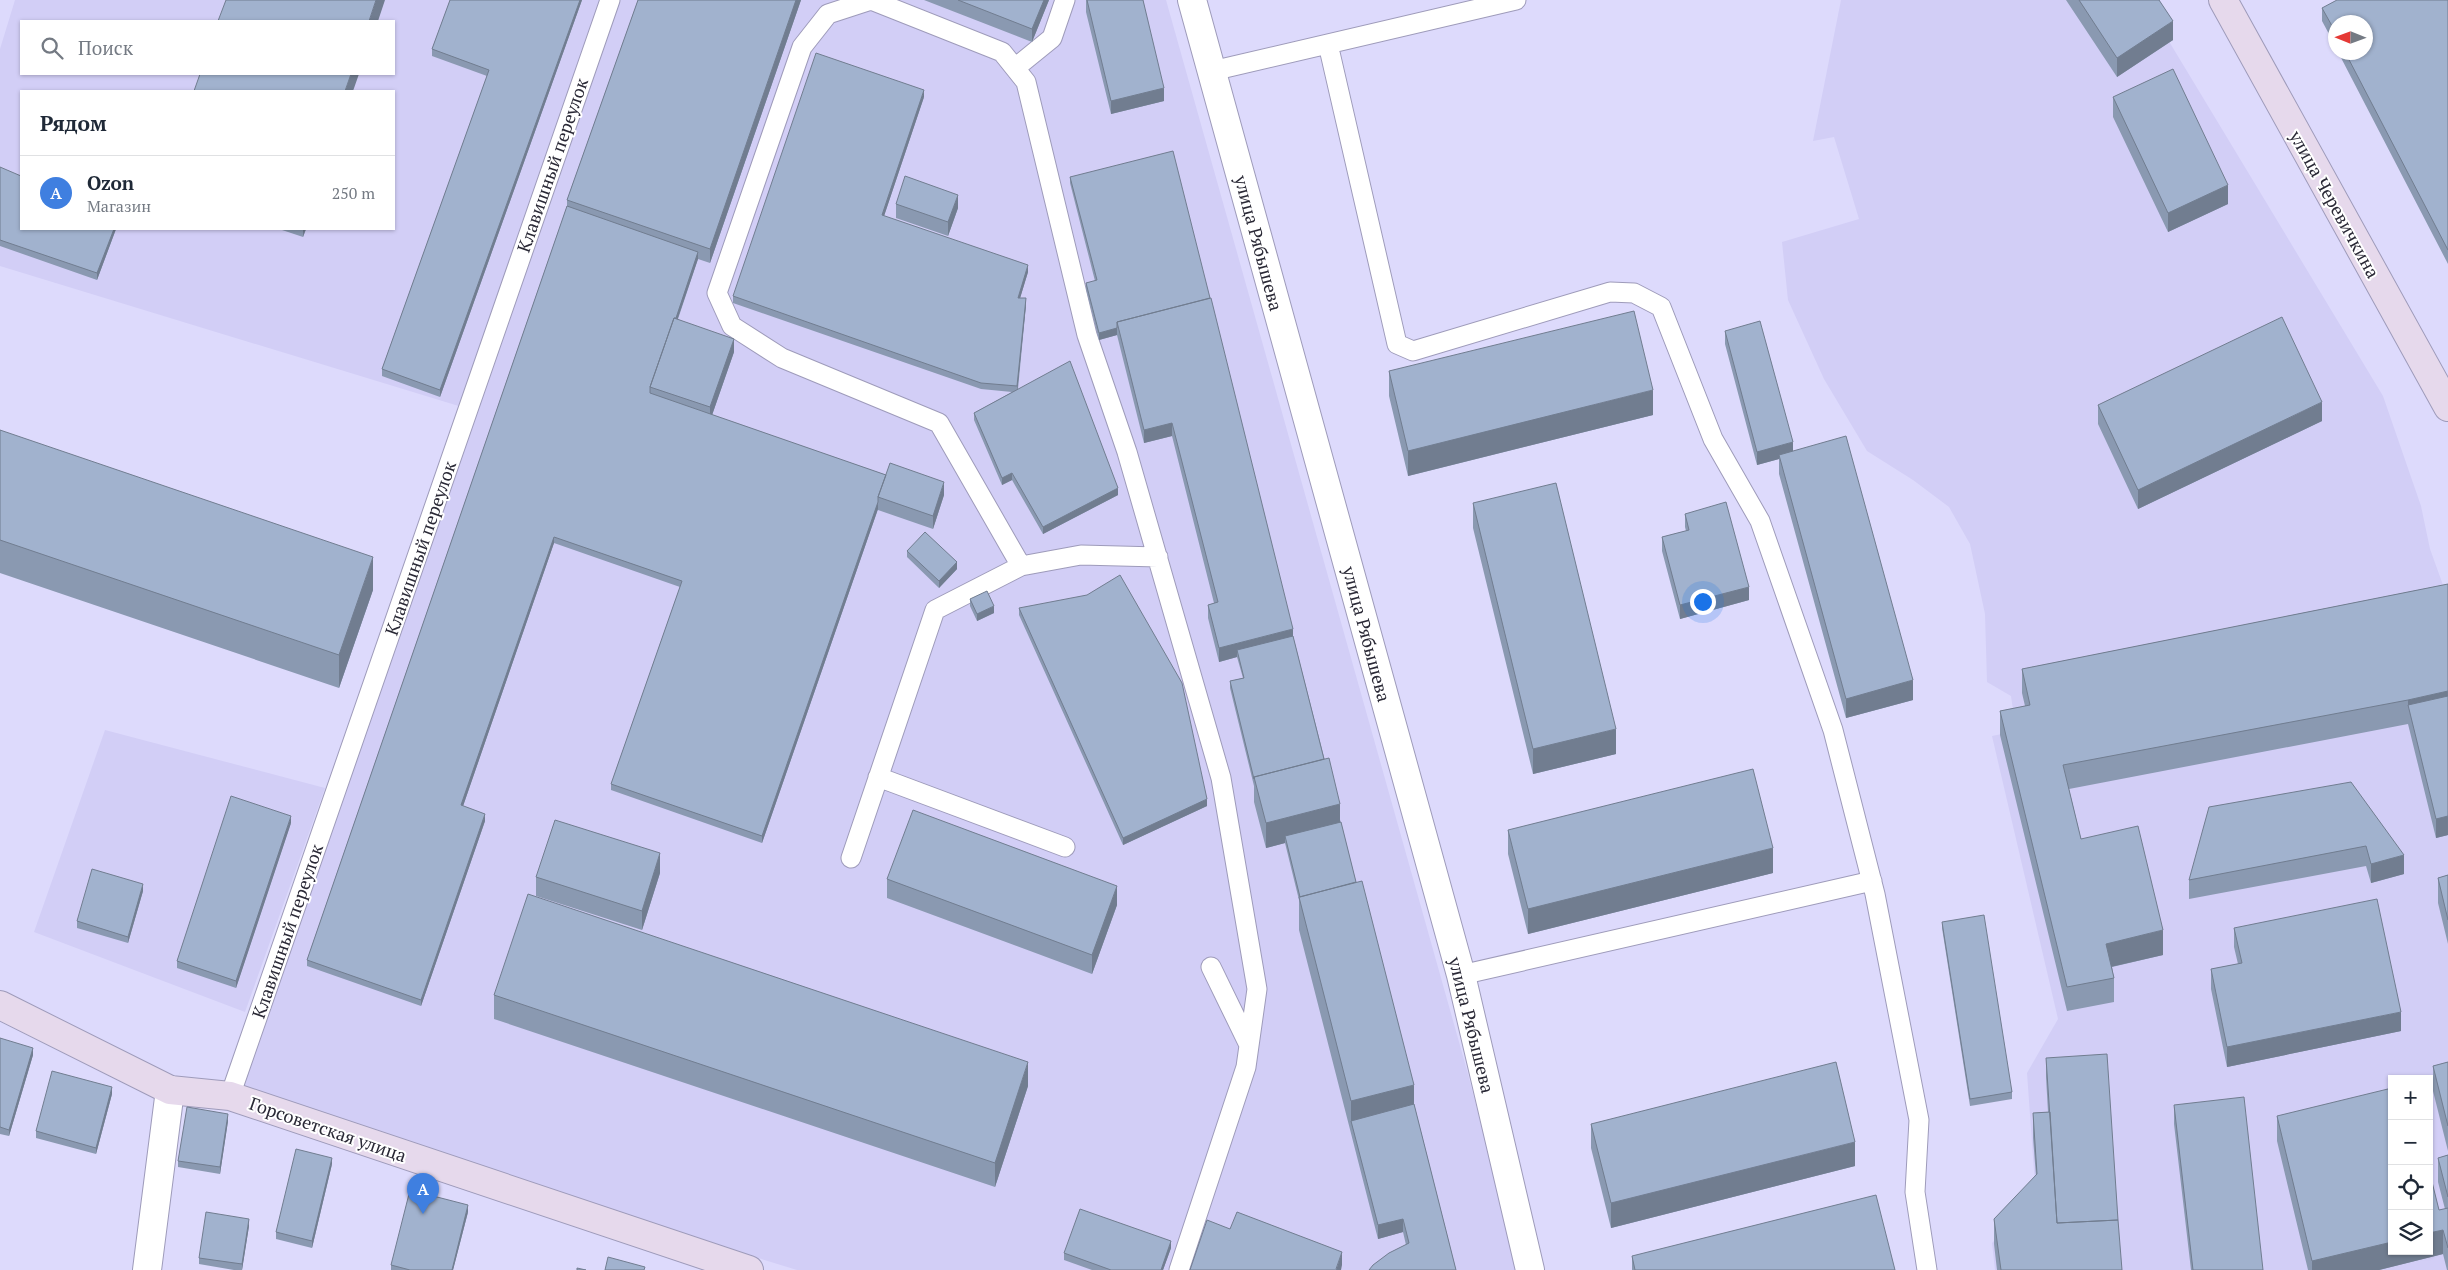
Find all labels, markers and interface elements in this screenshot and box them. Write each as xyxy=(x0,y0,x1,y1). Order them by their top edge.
north arrow xyxy=(2328,15,2373,60)
search box xyxy=(20,20,395,75)
icon: search xyxy=(38,34,66,62)
text: Поиск xyxy=(78,35,133,60)
street label: Клавишный переулок xyxy=(511,74,593,255)
text: Рядом xyxy=(40,109,107,137)
street label: улица Черевичкина xyxy=(2284,125,2386,282)
text: Ozon xyxy=(87,170,134,195)
street label: улица Рябышева xyxy=(1229,172,1289,313)
text: A xyxy=(50,182,62,204)
text: 250 m xyxy=(332,182,375,204)
text: Магазин xyxy=(87,195,151,217)
street label: Клавишный переулок xyxy=(379,457,461,638)
street label: улица Рябышева xyxy=(1337,563,1397,704)
your location xyxy=(1690,589,1716,615)
street label: Клавишный переулок xyxy=(246,840,328,1021)
street label: улица Рябышева xyxy=(1443,954,1500,1095)
map controls xyxy=(2388,1075,2433,1255)
button: + xyxy=(2388,1075,2433,1120)
street label: Горсоветская улица xyxy=(246,1091,410,1167)
button: − xyxy=(2388,1120,2433,1165)
button: locate xyxy=(2388,1165,2433,1210)
pin: A xyxy=(407,1173,439,1214)
button: layers xyxy=(2388,1210,2433,1255)

